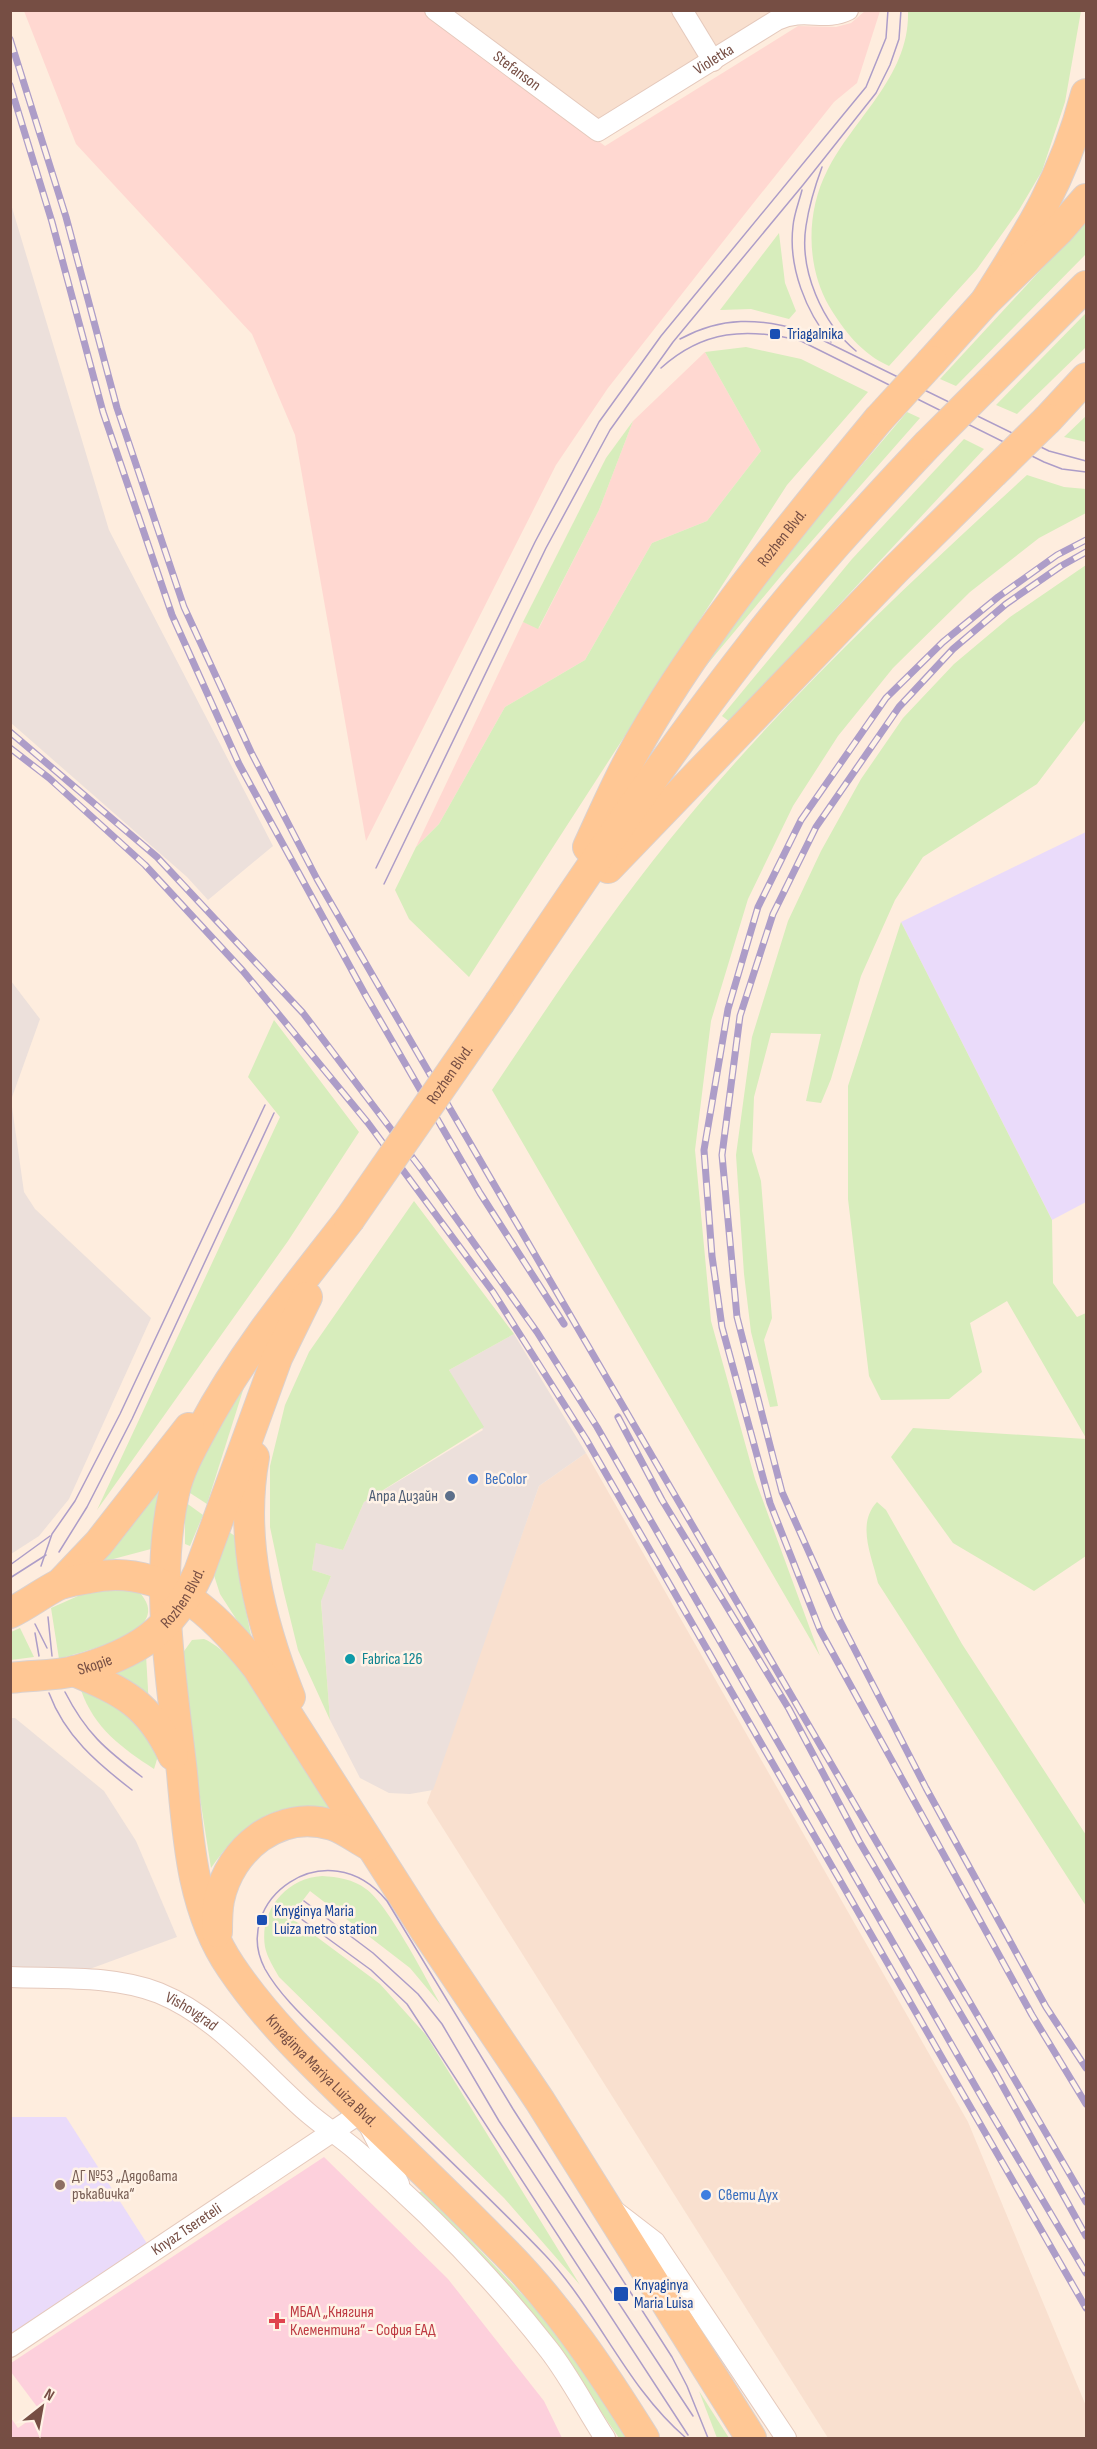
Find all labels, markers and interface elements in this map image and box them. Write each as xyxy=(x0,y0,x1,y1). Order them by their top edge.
street label: Violetka xyxy=(690,40,737,79)
street label: Stefanson xyxy=(489,47,545,95)
place label: Triagalnika xyxy=(787,325,843,344)
marker: Triagalnika xyxy=(768,327,782,341)
street label: Rozhen Blvd. xyxy=(753,505,811,570)
street label: Rozhen Blvd. xyxy=(423,1041,477,1108)
place label: BeColor xyxy=(485,1470,527,1489)
marker: BeColor xyxy=(466,1472,480,1486)
place label: Апра Дизайн xyxy=(368,1487,438,1506)
marker: Апра Дизайн xyxy=(443,1489,457,1503)
street label: Rozhen Blvd. xyxy=(157,1566,209,1632)
street label: Skopie xyxy=(75,1650,115,1679)
place label: Fabrica 126 xyxy=(362,1650,422,1669)
marker: Fabrica 126 xyxy=(343,1652,357,1666)
place label: Knyginya Maria Luiza metro station xyxy=(274,1902,377,1939)
marker: Knyginya Maria Luiza metro station xyxy=(255,1913,269,1927)
street label: Vishovgrad xyxy=(162,1988,222,2035)
street label: Knyaginya Mariya Luiza Blvd. xyxy=(262,2010,381,2131)
place label: ДГ №53 „Дядовата ръкавичка“ xyxy=(72,2167,178,2204)
marker: ДГ №53 „Дядовата ръкавичка“ xyxy=(53,2178,67,2192)
place label: Свети Дух xyxy=(718,2186,778,2205)
marker: Свети Дух xyxy=(699,2188,713,2202)
street label: Knyaz Tsereteli xyxy=(148,2199,225,2259)
place label: Knyaginya Maria Luisa xyxy=(634,2276,693,2313)
marker: Knyaginya Maria Luisa xyxy=(612,2285,630,2303)
place label: МБАЛ „Княгиня Клементина“ - София ЕАД xyxy=(290,2303,436,2340)
marker: МБАЛ „Княгиня Клементина“ - София ЕАД xyxy=(268,2312,286,2330)
north arrow xyxy=(12,2377,72,2437)
text: N xyxy=(40,2385,58,2406)

